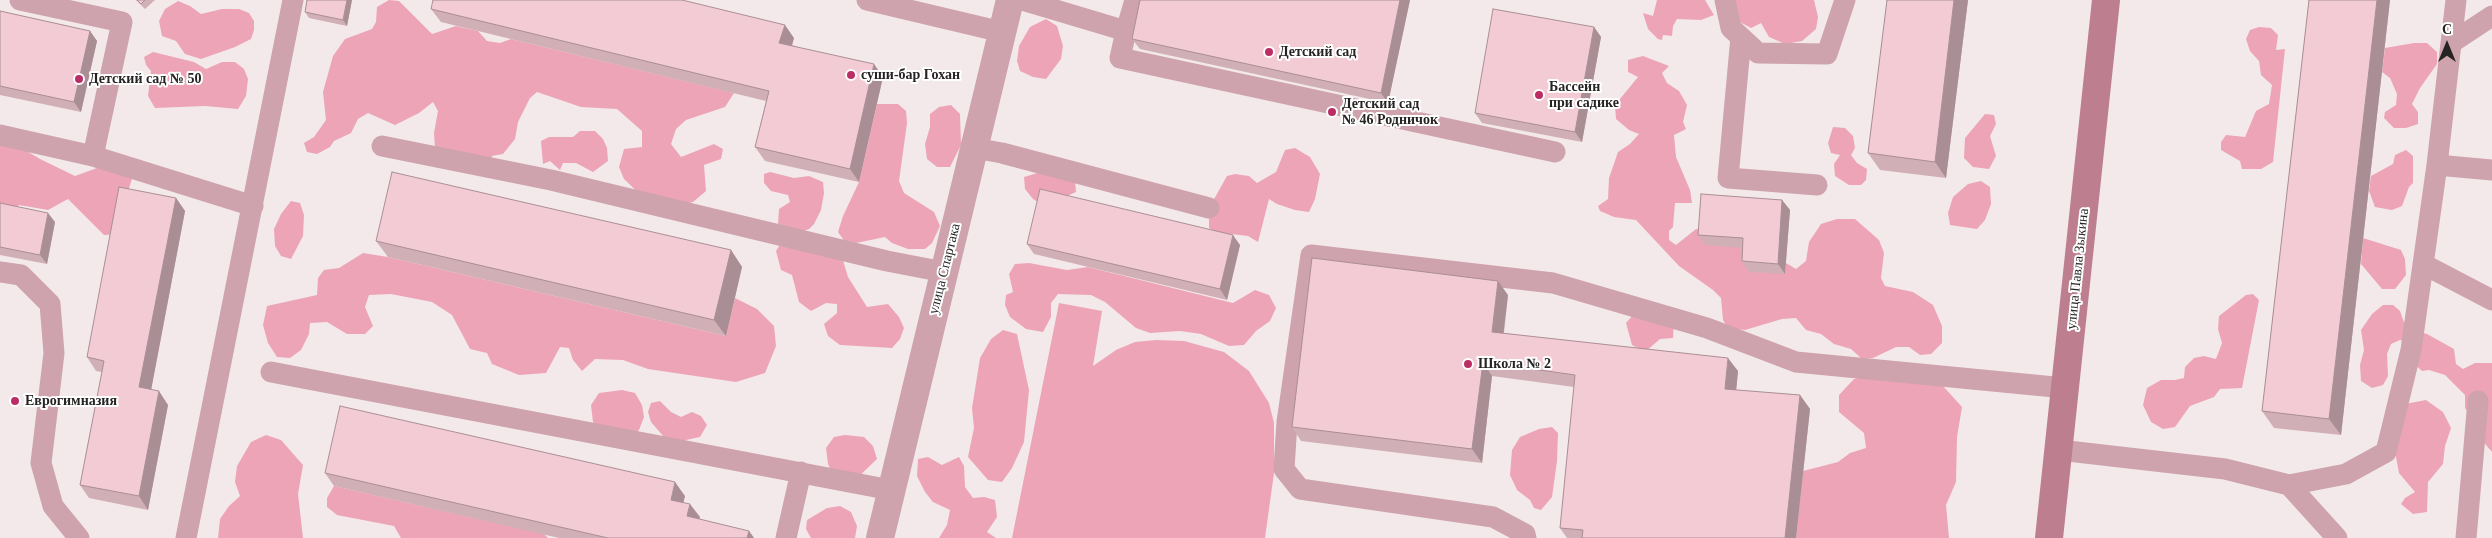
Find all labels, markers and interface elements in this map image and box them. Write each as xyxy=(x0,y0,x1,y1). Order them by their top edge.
north arrow xyxy=(2422,20,2472,70)
text: С xyxy=(2442,22,2452,37)
place label: Детский сад xyxy=(1279,44,1356,60)
marker: Детский сад xyxy=(1263,46,1275,58)
place label: суши-бар Гохан xyxy=(861,67,960,83)
marker: суши-бар Гохан xyxy=(845,69,857,81)
place label: Детский сад № 50 xyxy=(89,71,202,87)
marker: Детский сад № 50 xyxy=(73,73,85,85)
place label: Бассейн при садике xyxy=(1549,79,1619,111)
marker: Бассейн при садике xyxy=(1533,89,1545,101)
place label: Детский сад № 46 Родничок xyxy=(1342,96,1438,128)
marker: Детский сад № 46 Родничок xyxy=(1326,106,1338,118)
street label: улица Павла Зыкина xyxy=(2063,207,2093,331)
street label: улица Спартака xyxy=(926,222,964,316)
place label: Школа № 2 xyxy=(1478,356,1551,372)
marker: Школа № 2 xyxy=(1462,358,1474,370)
place label: Еврогимназия xyxy=(25,393,117,409)
marker: Еврогимназия xyxy=(9,395,21,407)

